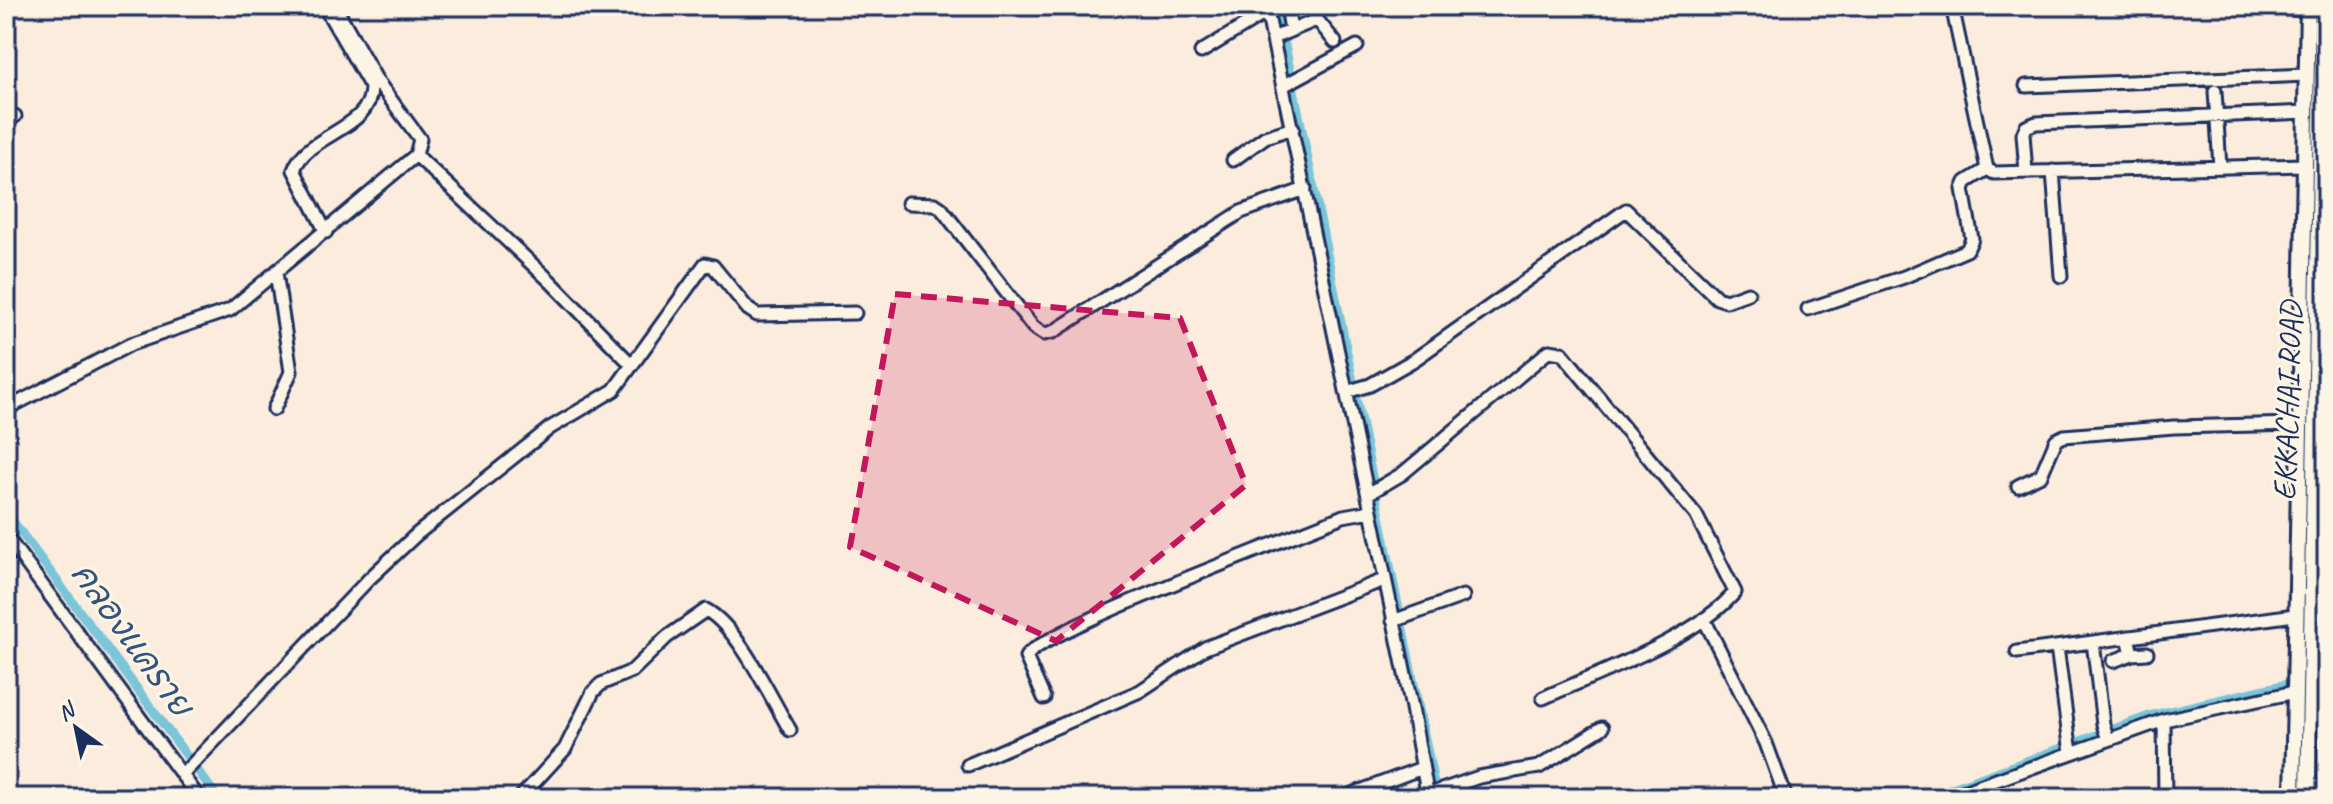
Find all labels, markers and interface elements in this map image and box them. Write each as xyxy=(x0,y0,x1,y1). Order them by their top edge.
street label: EKKACHAI ROAD xyxy=(2264,298,2312,501)
water label: คลองเเคราย xyxy=(62,554,205,727)
north arrow xyxy=(36,688,116,768)
text: N xyxy=(52,695,82,728)

